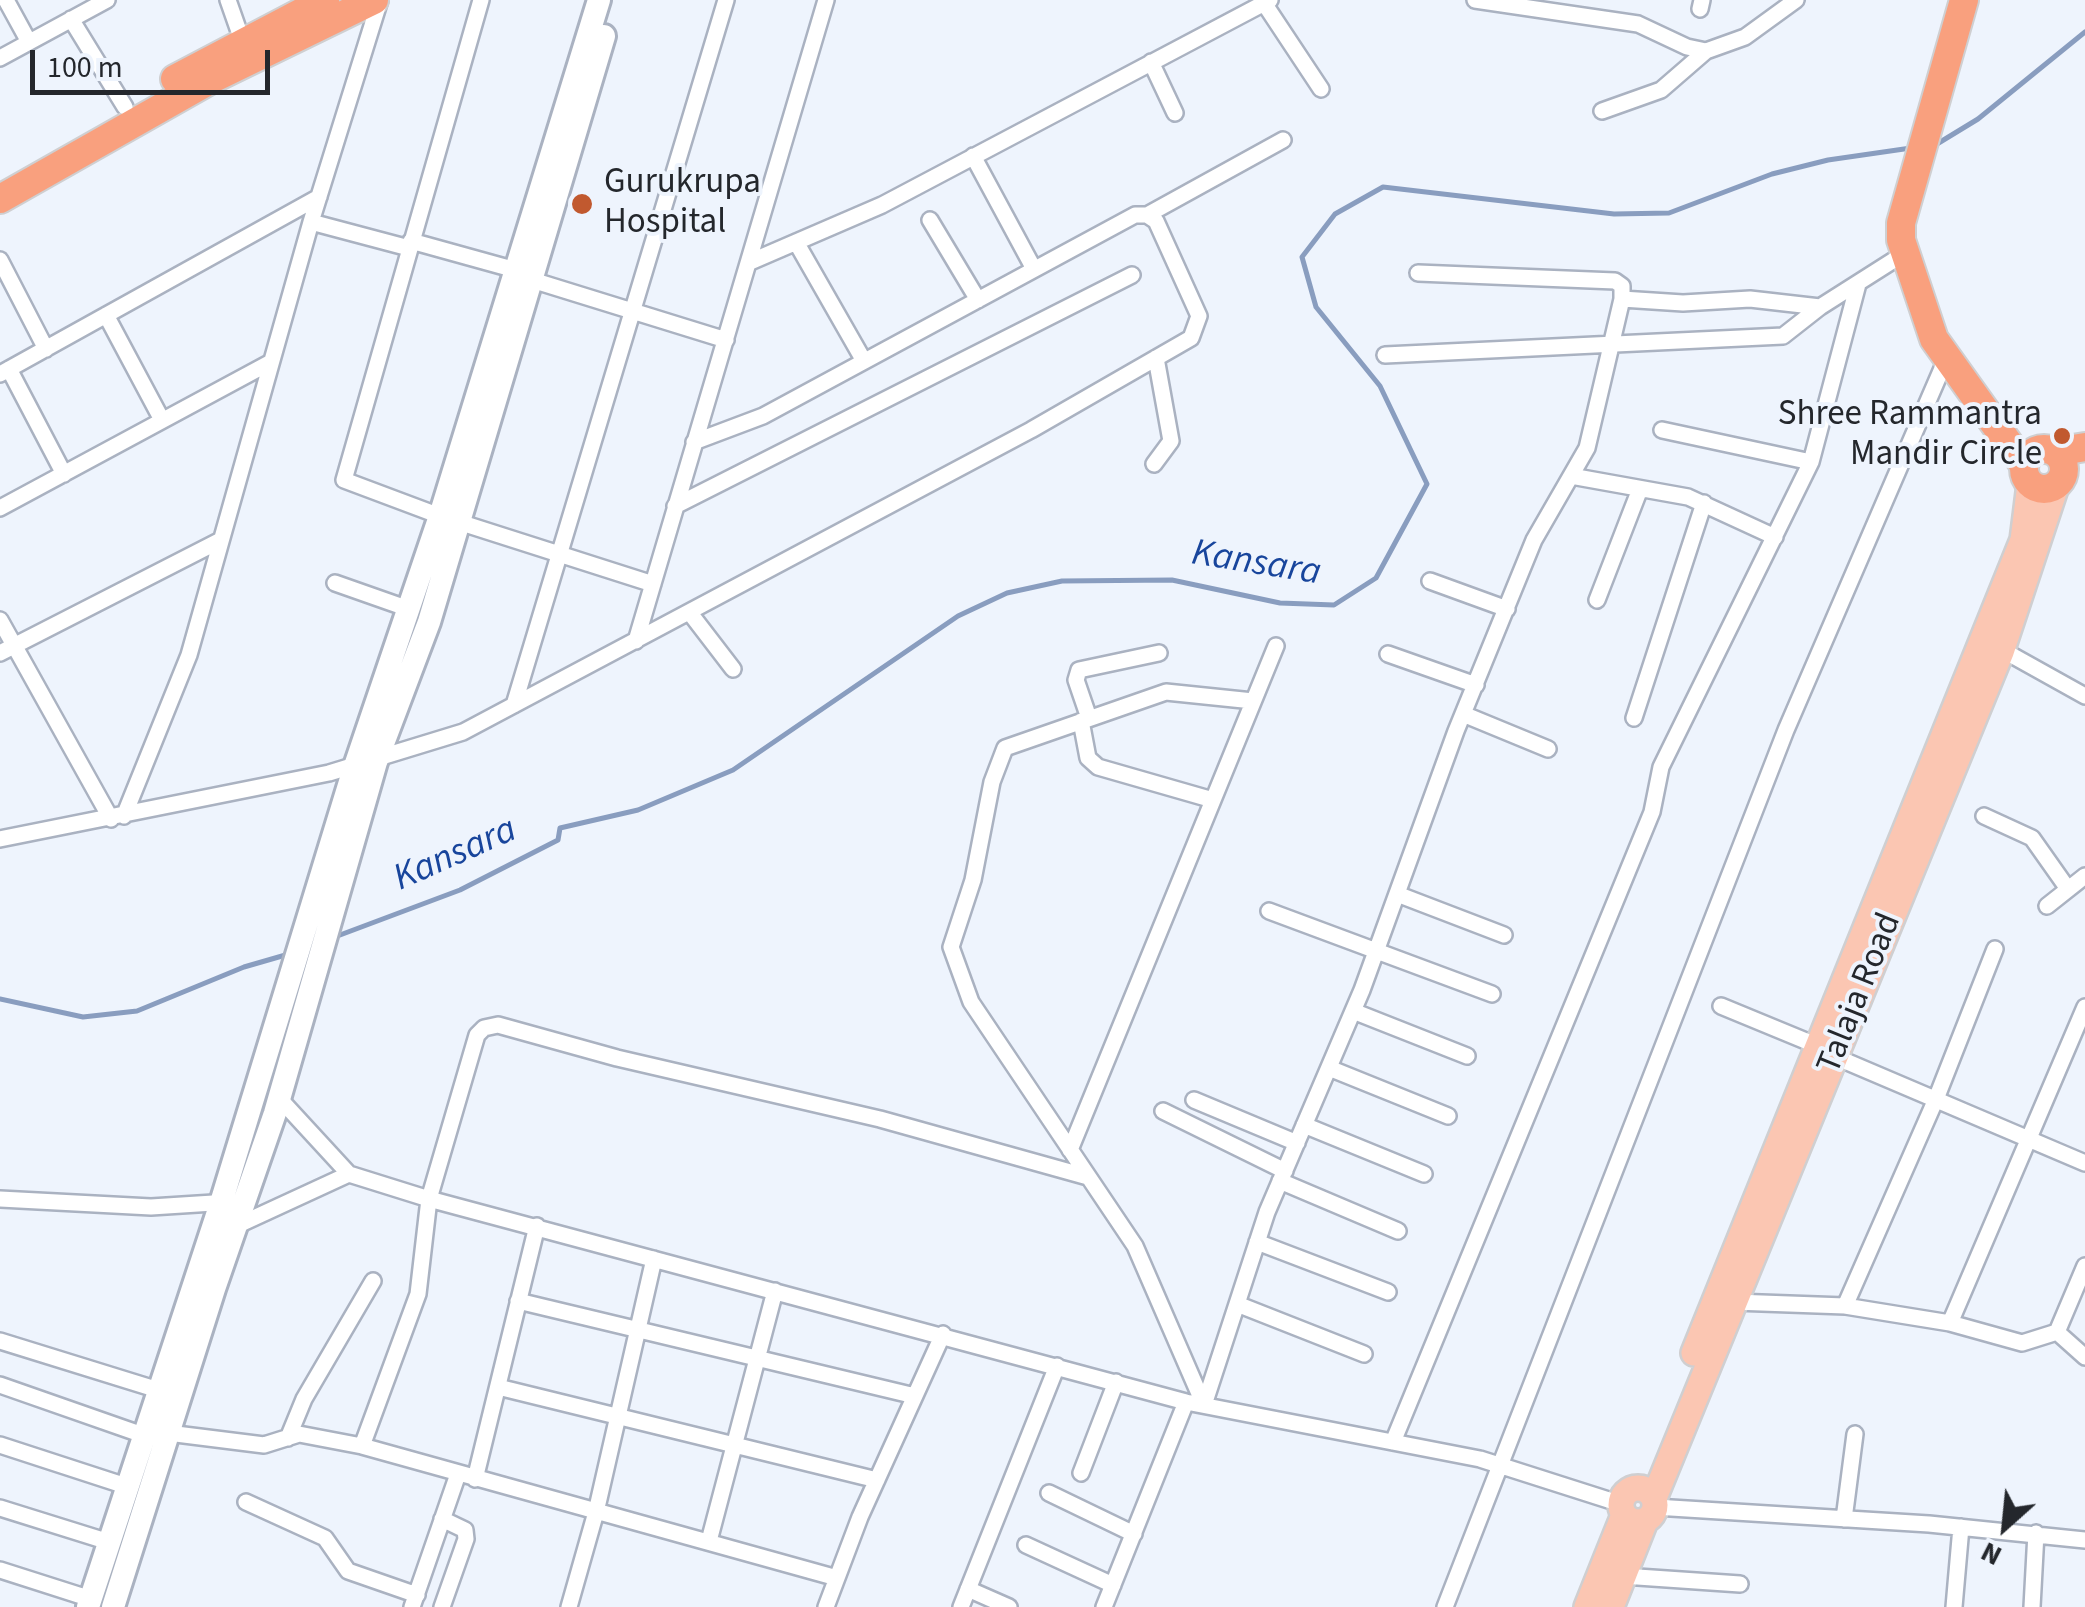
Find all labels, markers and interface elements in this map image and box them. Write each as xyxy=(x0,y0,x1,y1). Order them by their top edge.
scale bar xyxy=(35,30,275,92)
text: 100 m xyxy=(47,46,123,89)
place label: Gurukrupa Hospital xyxy=(604,163,761,245)
marker: Gurukrupa Hospital xyxy=(569,191,595,217)
place label: Shree Rammantra Mandir Circle xyxy=(1778,395,2042,477)
marker: Shree Rammantra Mandir Circle xyxy=(2051,425,2073,447)
water label: Kansara xyxy=(1188,532,1324,598)
water label: Kansara xyxy=(387,809,525,903)
street label: Talaja Road xyxy=(1810,908,1912,1080)
north arrow xyxy=(1955,1477,2055,1577)
text: N xyxy=(1974,1532,2009,1576)

